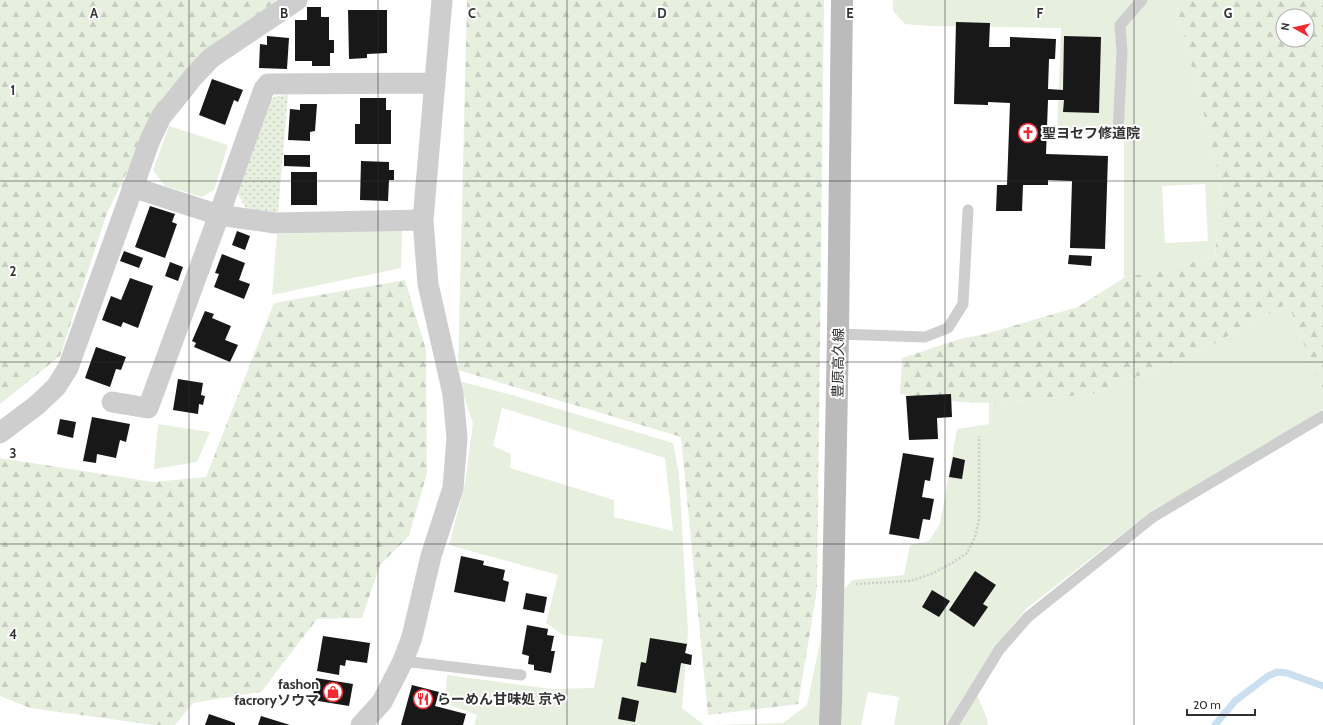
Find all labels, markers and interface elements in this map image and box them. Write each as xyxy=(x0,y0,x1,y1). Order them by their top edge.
text: A xyxy=(90,5,99,21)
text: B xyxy=(280,5,288,21)
text: C xyxy=(468,5,476,21)
text: D xyxy=(657,5,667,21)
text: E xyxy=(846,5,854,21)
text: F xyxy=(1037,5,1044,21)
text: G xyxy=(1224,5,1233,21)
north arrow xyxy=(1275,8,1315,48)
text: N xyxy=(1278,22,1293,31)
text: 1 xyxy=(11,82,15,98)
church icon: 聖ヨセフ修道院 xyxy=(1017,122,1039,144)
place label: 聖ヨセフ修道院 xyxy=(1042,124,1140,142)
text: 2 xyxy=(10,263,17,279)
street label: 豊原高久線 xyxy=(828,328,848,398)
text: 3 xyxy=(9,445,17,461)
text: 4 xyxy=(9,626,17,642)
place label: fashon facroryソウマ xyxy=(234,675,319,709)
shop icon: fashon facroryソウマ xyxy=(322,681,344,703)
restaurant icon: らーめん甘味処 京や xyxy=(412,688,434,710)
place label: らーめん甘味処 京や xyxy=(437,690,566,708)
scale bar xyxy=(1187,691,1255,717)
text: 20 m xyxy=(1193,697,1221,712)

